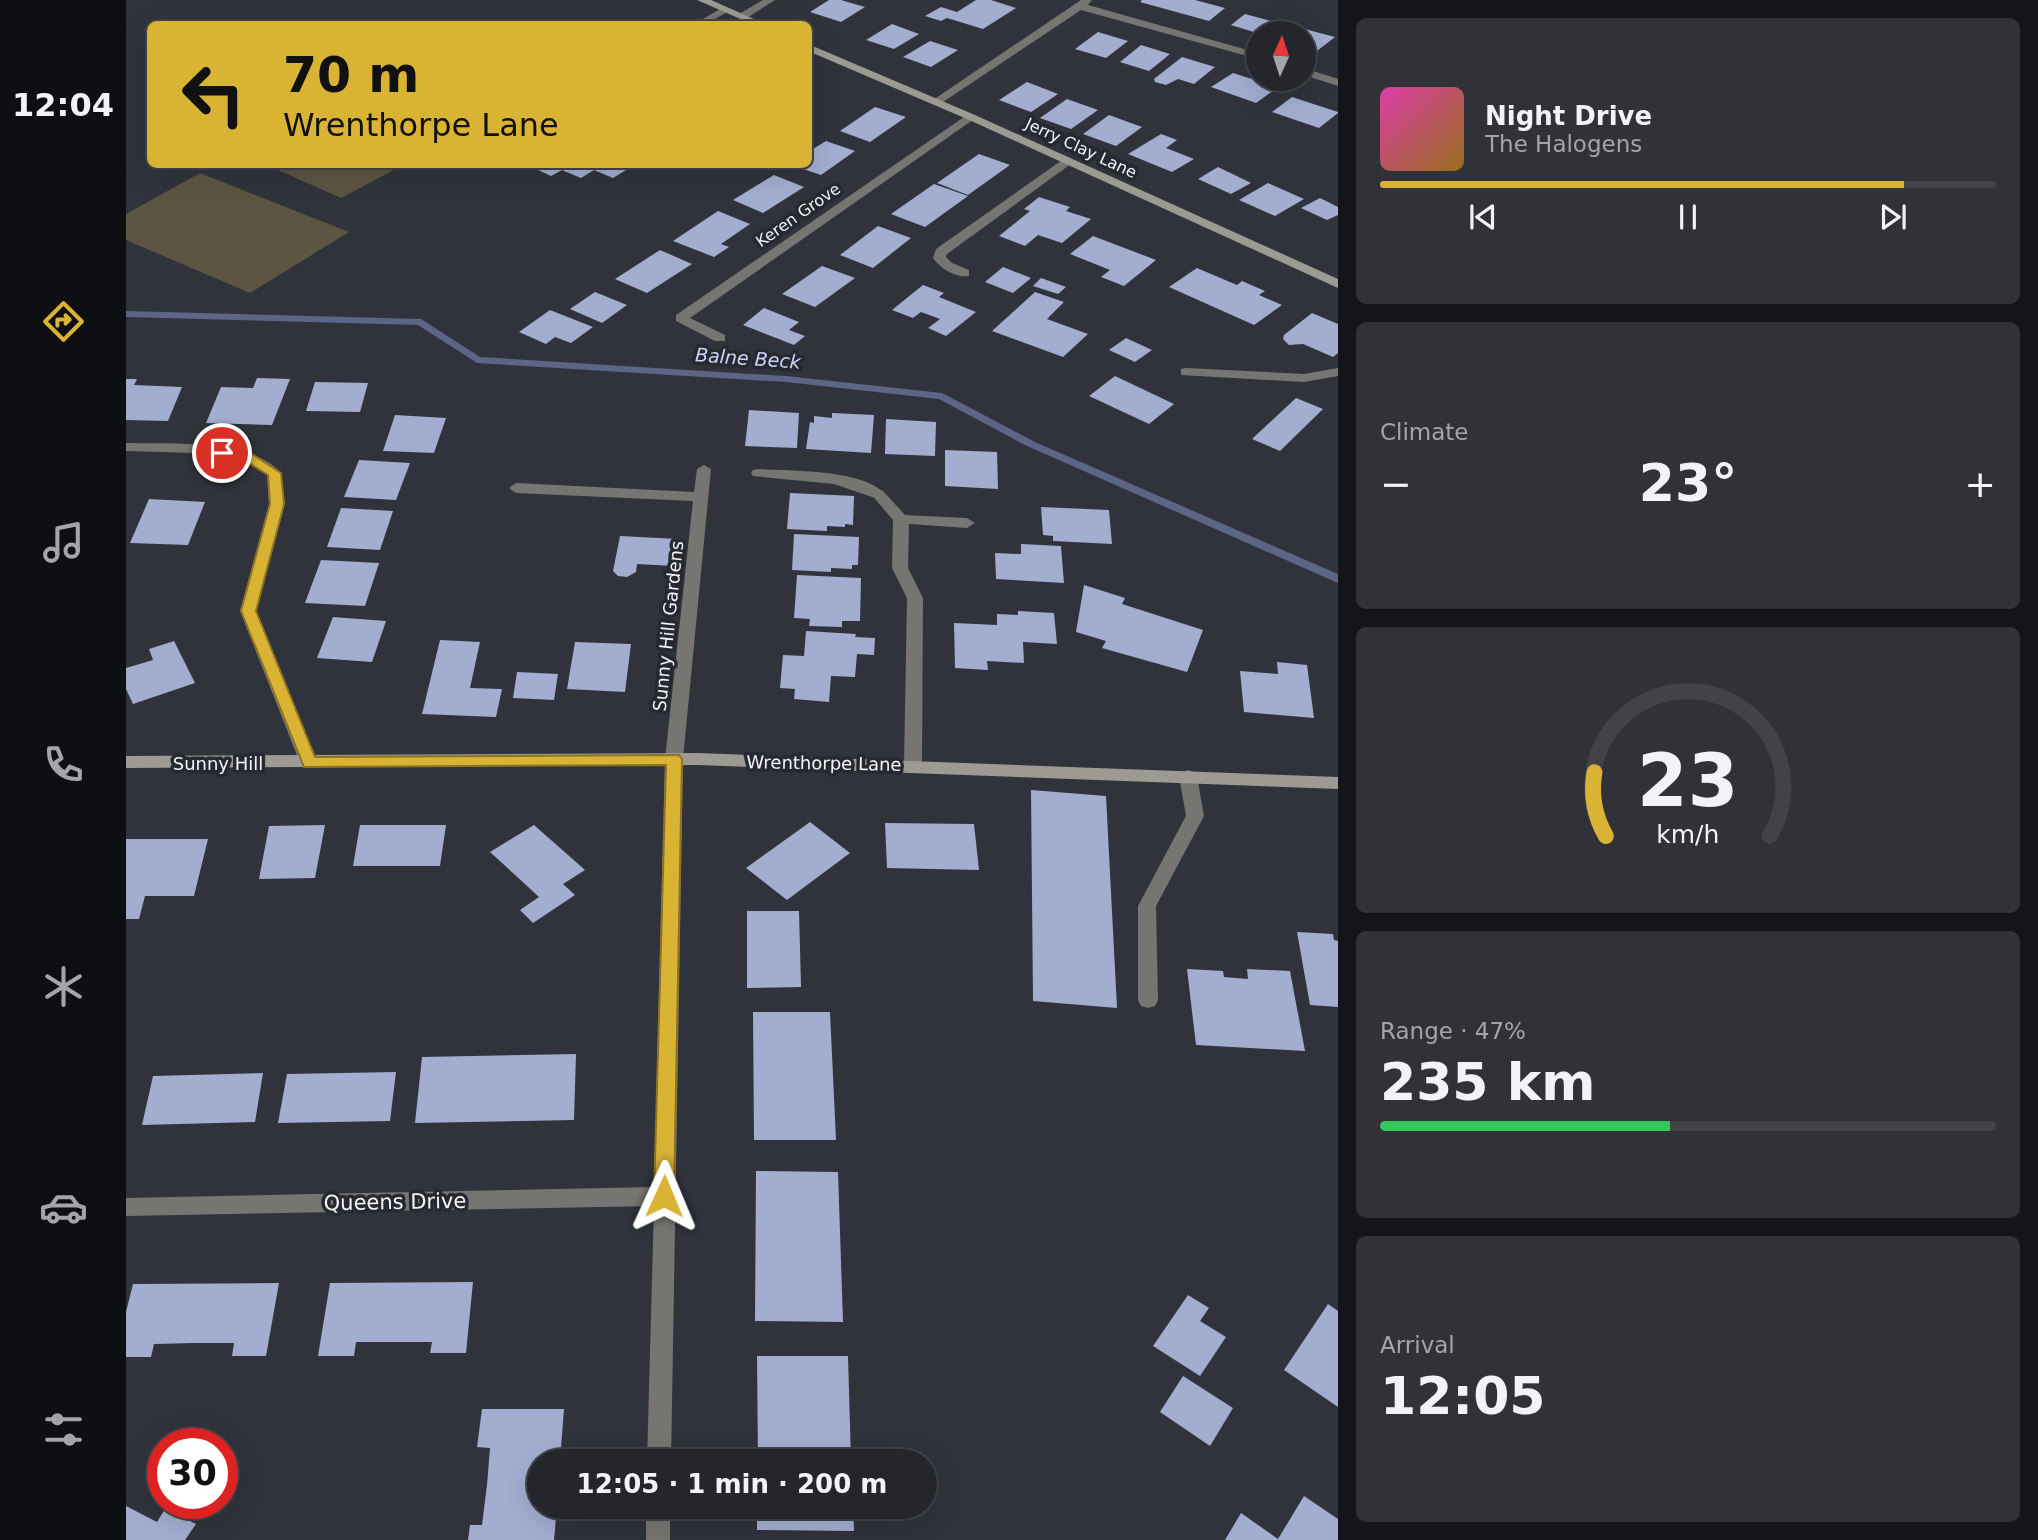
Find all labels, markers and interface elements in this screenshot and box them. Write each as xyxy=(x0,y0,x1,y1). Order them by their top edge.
north arrow xyxy=(1246,21,1316,91)
map controls xyxy=(1246,21,1316,91)
text: 70 m xyxy=(283,47,419,104)
icon: left xyxy=(168,49,259,140)
text: 12:04 xyxy=(12,86,114,124)
text: Night Drive xyxy=(1485,101,1652,131)
text: Wrenthorpe Lane xyxy=(283,106,559,144)
street label: Jerry Clay Lane xyxy=(1021,113,1140,182)
text: The Halogens xyxy=(1485,131,1642,157)
street label: Keren Grove xyxy=(752,179,844,251)
icon: previous xyxy=(1464,198,1502,236)
icon: pause xyxy=(1669,198,1707,236)
icon: next xyxy=(1874,198,1912,236)
icon: directions xyxy=(39,297,88,346)
water label: Balne Beck xyxy=(694,343,803,373)
text: Climate xyxy=(1380,419,1469,445)
pin xyxy=(192,423,252,483)
icon: arrive xyxy=(203,434,241,472)
text: 23° xyxy=(1639,453,1737,513)
text: − xyxy=(1380,462,1412,506)
text: + xyxy=(1964,462,1996,506)
icon: music xyxy=(39,518,88,567)
street label: Sunny Hill Gardens xyxy=(649,540,687,712)
text: 23 xyxy=(1637,738,1739,823)
icon: phone xyxy=(39,740,88,789)
street label: Wrenthorpe Lane xyxy=(746,751,902,775)
street label: Sunny Hill xyxy=(173,753,263,774)
text: km/h xyxy=(1656,820,1720,849)
icon: climate xyxy=(39,962,88,1011)
text: Range · 47% xyxy=(1380,1018,1526,1044)
text: 235 km xyxy=(1380,1052,1595,1112)
position arrow xyxy=(627,1159,701,1233)
icon: car xyxy=(39,1183,88,1232)
street label: Queens Drive xyxy=(324,1189,466,1215)
text: Arrival xyxy=(1380,1332,1455,1358)
text: 12:05 xyxy=(1380,1366,1546,1426)
icon: filters xyxy=(39,1405,88,1454)
speed limit sign: 30 xyxy=(147,1428,238,1519)
text: 12:05 · 1 min · 200 m xyxy=(577,1469,887,1499)

